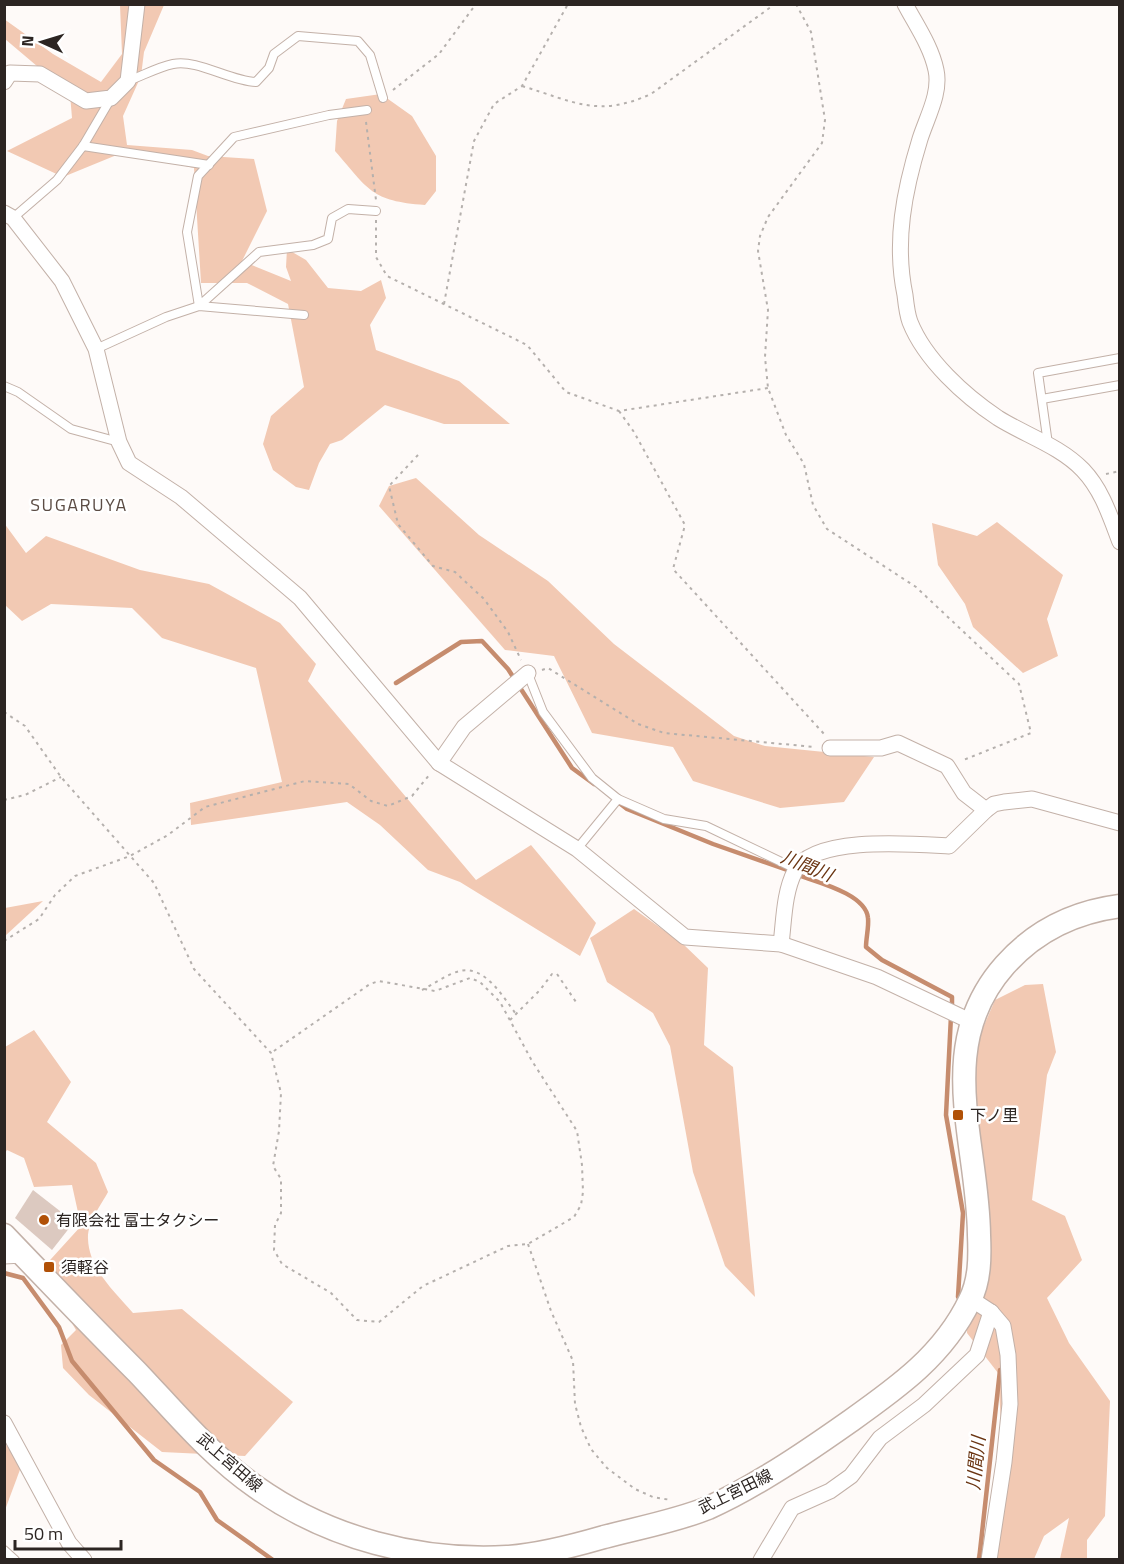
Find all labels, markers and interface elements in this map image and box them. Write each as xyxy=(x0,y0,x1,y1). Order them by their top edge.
north arrow xyxy=(12,12,72,72)
text: N xyxy=(15,35,39,47)
district label: SUGARUYA xyxy=(30,491,128,518)
water label: 川間川 xyxy=(777,843,839,889)
place label: 下ノ里 xyxy=(970,1103,1018,1127)
marker: 下ノ里 xyxy=(951,1108,965,1122)
place label: 有限会社 富士タクシー xyxy=(56,1208,220,1232)
marker: 有限会社 富士タクシー xyxy=(37,1213,51,1227)
place label: 須軽谷 xyxy=(61,1255,109,1279)
marker: 須軽谷 xyxy=(42,1260,56,1274)
street label: 武上宮田線 xyxy=(192,1427,268,1497)
water label: 川間川 xyxy=(959,1433,992,1491)
street label: 武上宮田線 xyxy=(694,1463,776,1519)
scale bar xyxy=(15,1513,122,1551)
text: 50 m xyxy=(24,1520,63,1547)

